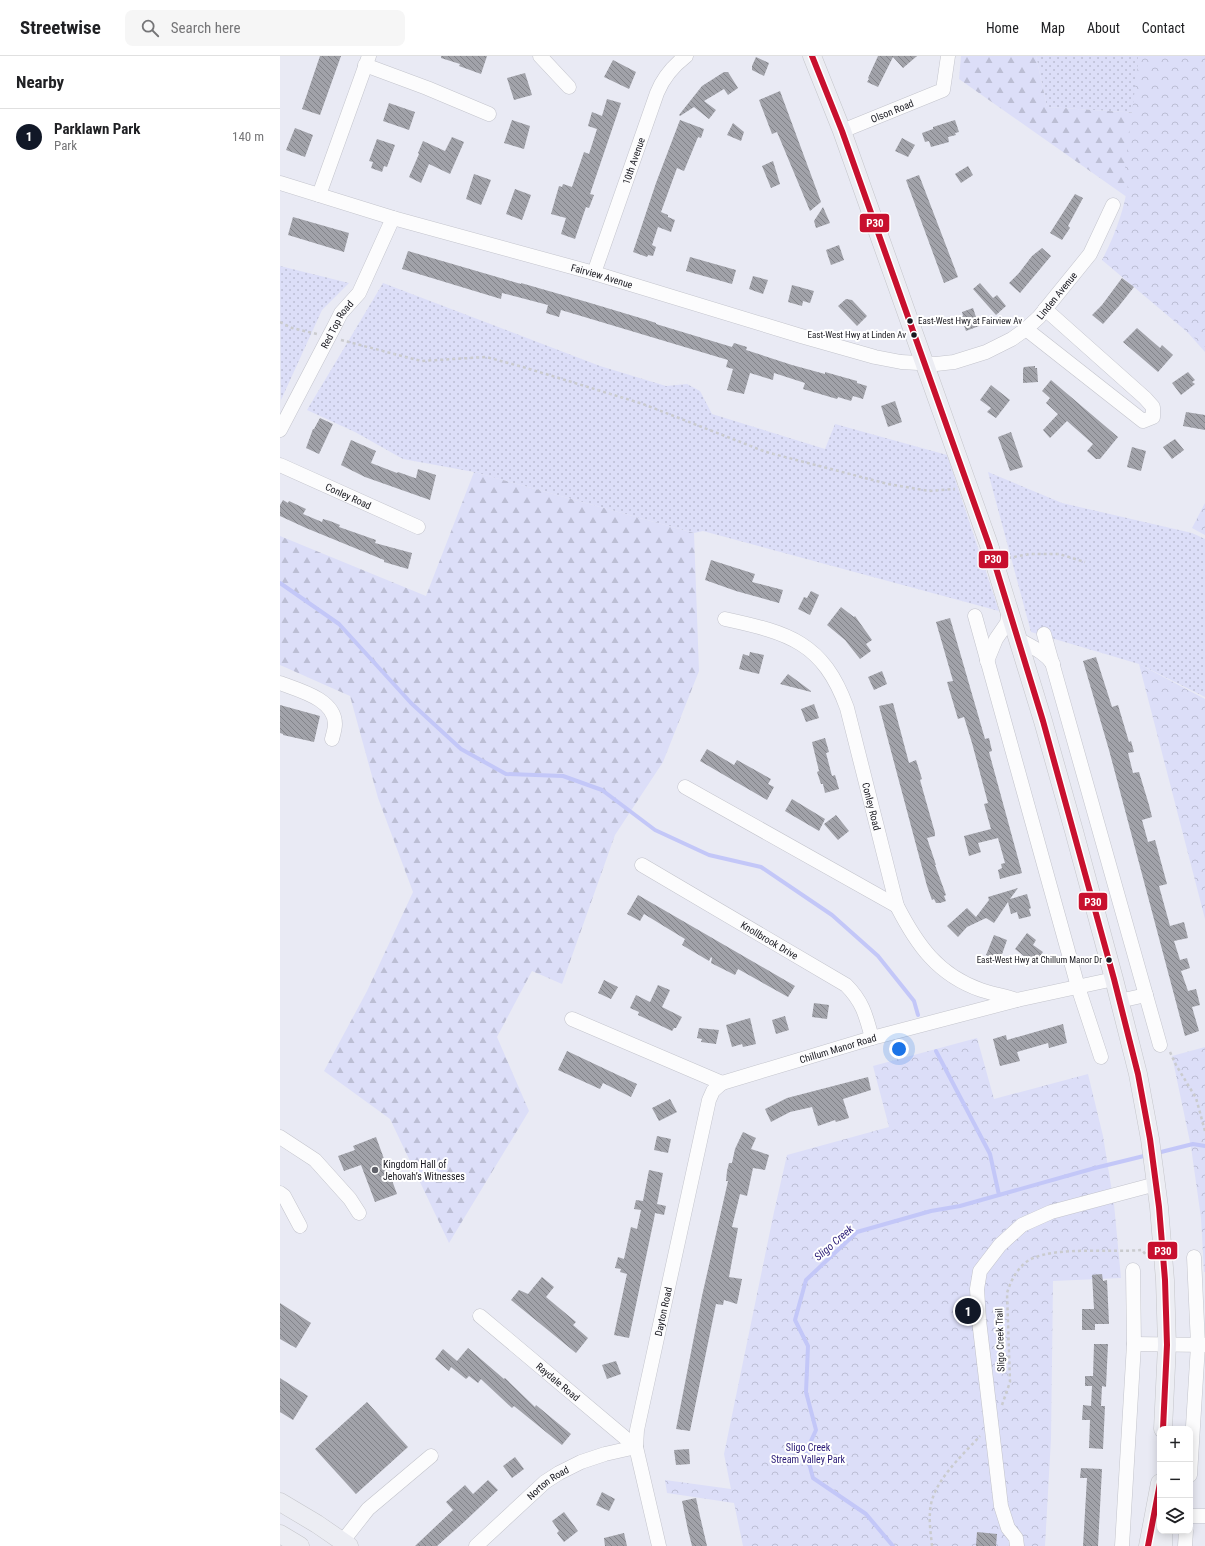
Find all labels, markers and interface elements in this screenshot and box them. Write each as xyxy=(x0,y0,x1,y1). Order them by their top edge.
search box xyxy=(125,10,405,46)
text: Streetwise xyxy=(20,16,101,39)
icon: search xyxy=(139,17,161,39)
text: Search here xyxy=(171,19,241,37)
text: Home xyxy=(986,20,1019,36)
text: Map xyxy=(1041,20,1065,36)
text: About xyxy=(1087,20,1120,36)
text: Contact xyxy=(1142,20,1185,36)
text: Nearby xyxy=(16,72,64,92)
street label: Olson Road xyxy=(869,97,915,124)
text: Parklawn Park xyxy=(54,120,140,138)
text: 1 xyxy=(26,129,32,144)
text: 140 m xyxy=(232,129,264,144)
street label: 10th Avenue xyxy=(620,136,647,186)
text: Park xyxy=(54,138,77,153)
line badge: P30 xyxy=(859,213,890,233)
text: P30 xyxy=(866,217,884,230)
street label: Fairview Avenue xyxy=(570,261,634,290)
street label: Linden Avenue xyxy=(1034,269,1079,321)
street label: Red Top Road xyxy=(318,298,355,350)
marker: East-West Hwy at Fairview Av xyxy=(905,316,915,326)
place label: East-West Hwy at Fairview Av xyxy=(918,316,1022,326)
place label: East-West Hwy at Linden Av xyxy=(808,330,906,340)
marker: East-West Hwy at Linden Av xyxy=(909,330,919,340)
street label: Conley Road xyxy=(324,481,373,511)
line badge: P30 xyxy=(978,550,1009,569)
text: P30 xyxy=(984,553,1002,566)
street label: Conley Road xyxy=(860,781,883,831)
line badge: P30 xyxy=(1078,892,1108,911)
text: P30 xyxy=(1084,896,1102,909)
street label: Knollbrook Drive xyxy=(739,919,800,961)
place label: East-West Hwy at Chillum Manor Dr xyxy=(977,955,1102,965)
marker: East-West Hwy at Chillum Manor Dr xyxy=(1104,955,1114,965)
street label: Chillum Manor Road xyxy=(798,1032,877,1065)
your location xyxy=(889,1039,909,1059)
place label: Kingdom Hall of Jehovah’s Witnesses xyxy=(383,1159,465,1182)
marker: Kingdom Hall of Jehovah’s Witnesses xyxy=(370,1165,380,1175)
water label: Sligo Creek xyxy=(812,1222,856,1264)
line badge: P30 xyxy=(1147,1241,1178,1260)
text: P30 xyxy=(1154,1245,1172,1258)
street label: Dayton Road xyxy=(652,1286,674,1337)
pin: 1 xyxy=(955,1296,981,1326)
street label: Sligo Creek Trail xyxy=(993,1308,1007,1372)
street label: Raydale Road xyxy=(534,1360,582,1403)
map controls xyxy=(1157,1426,1193,1534)
button: + xyxy=(1157,1426,1193,1462)
park label: Sligo Creek Stream Valley Park xyxy=(771,1442,846,1465)
button: − xyxy=(1157,1462,1193,1498)
street label: Norton Road xyxy=(524,1464,571,1502)
button: layers xyxy=(1157,1498,1193,1534)

